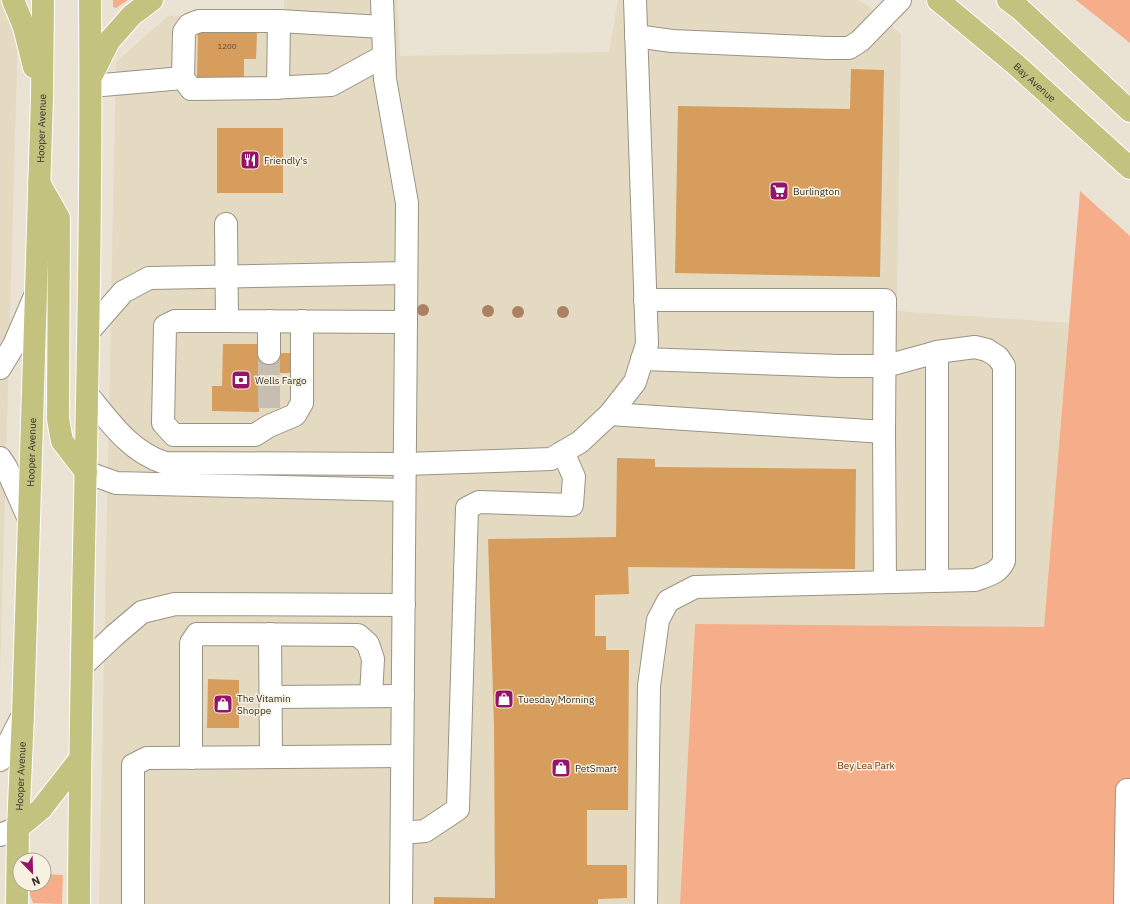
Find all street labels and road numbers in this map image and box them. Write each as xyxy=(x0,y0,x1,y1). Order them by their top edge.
street label: Bay Avenue xyxy=(1011,60,1059,105)
street label: Hooper Avenue xyxy=(33,93,49,163)
street label: Hooper Avenue xyxy=(24,417,39,487)
street label: Hooper Avenue xyxy=(12,741,28,811)

